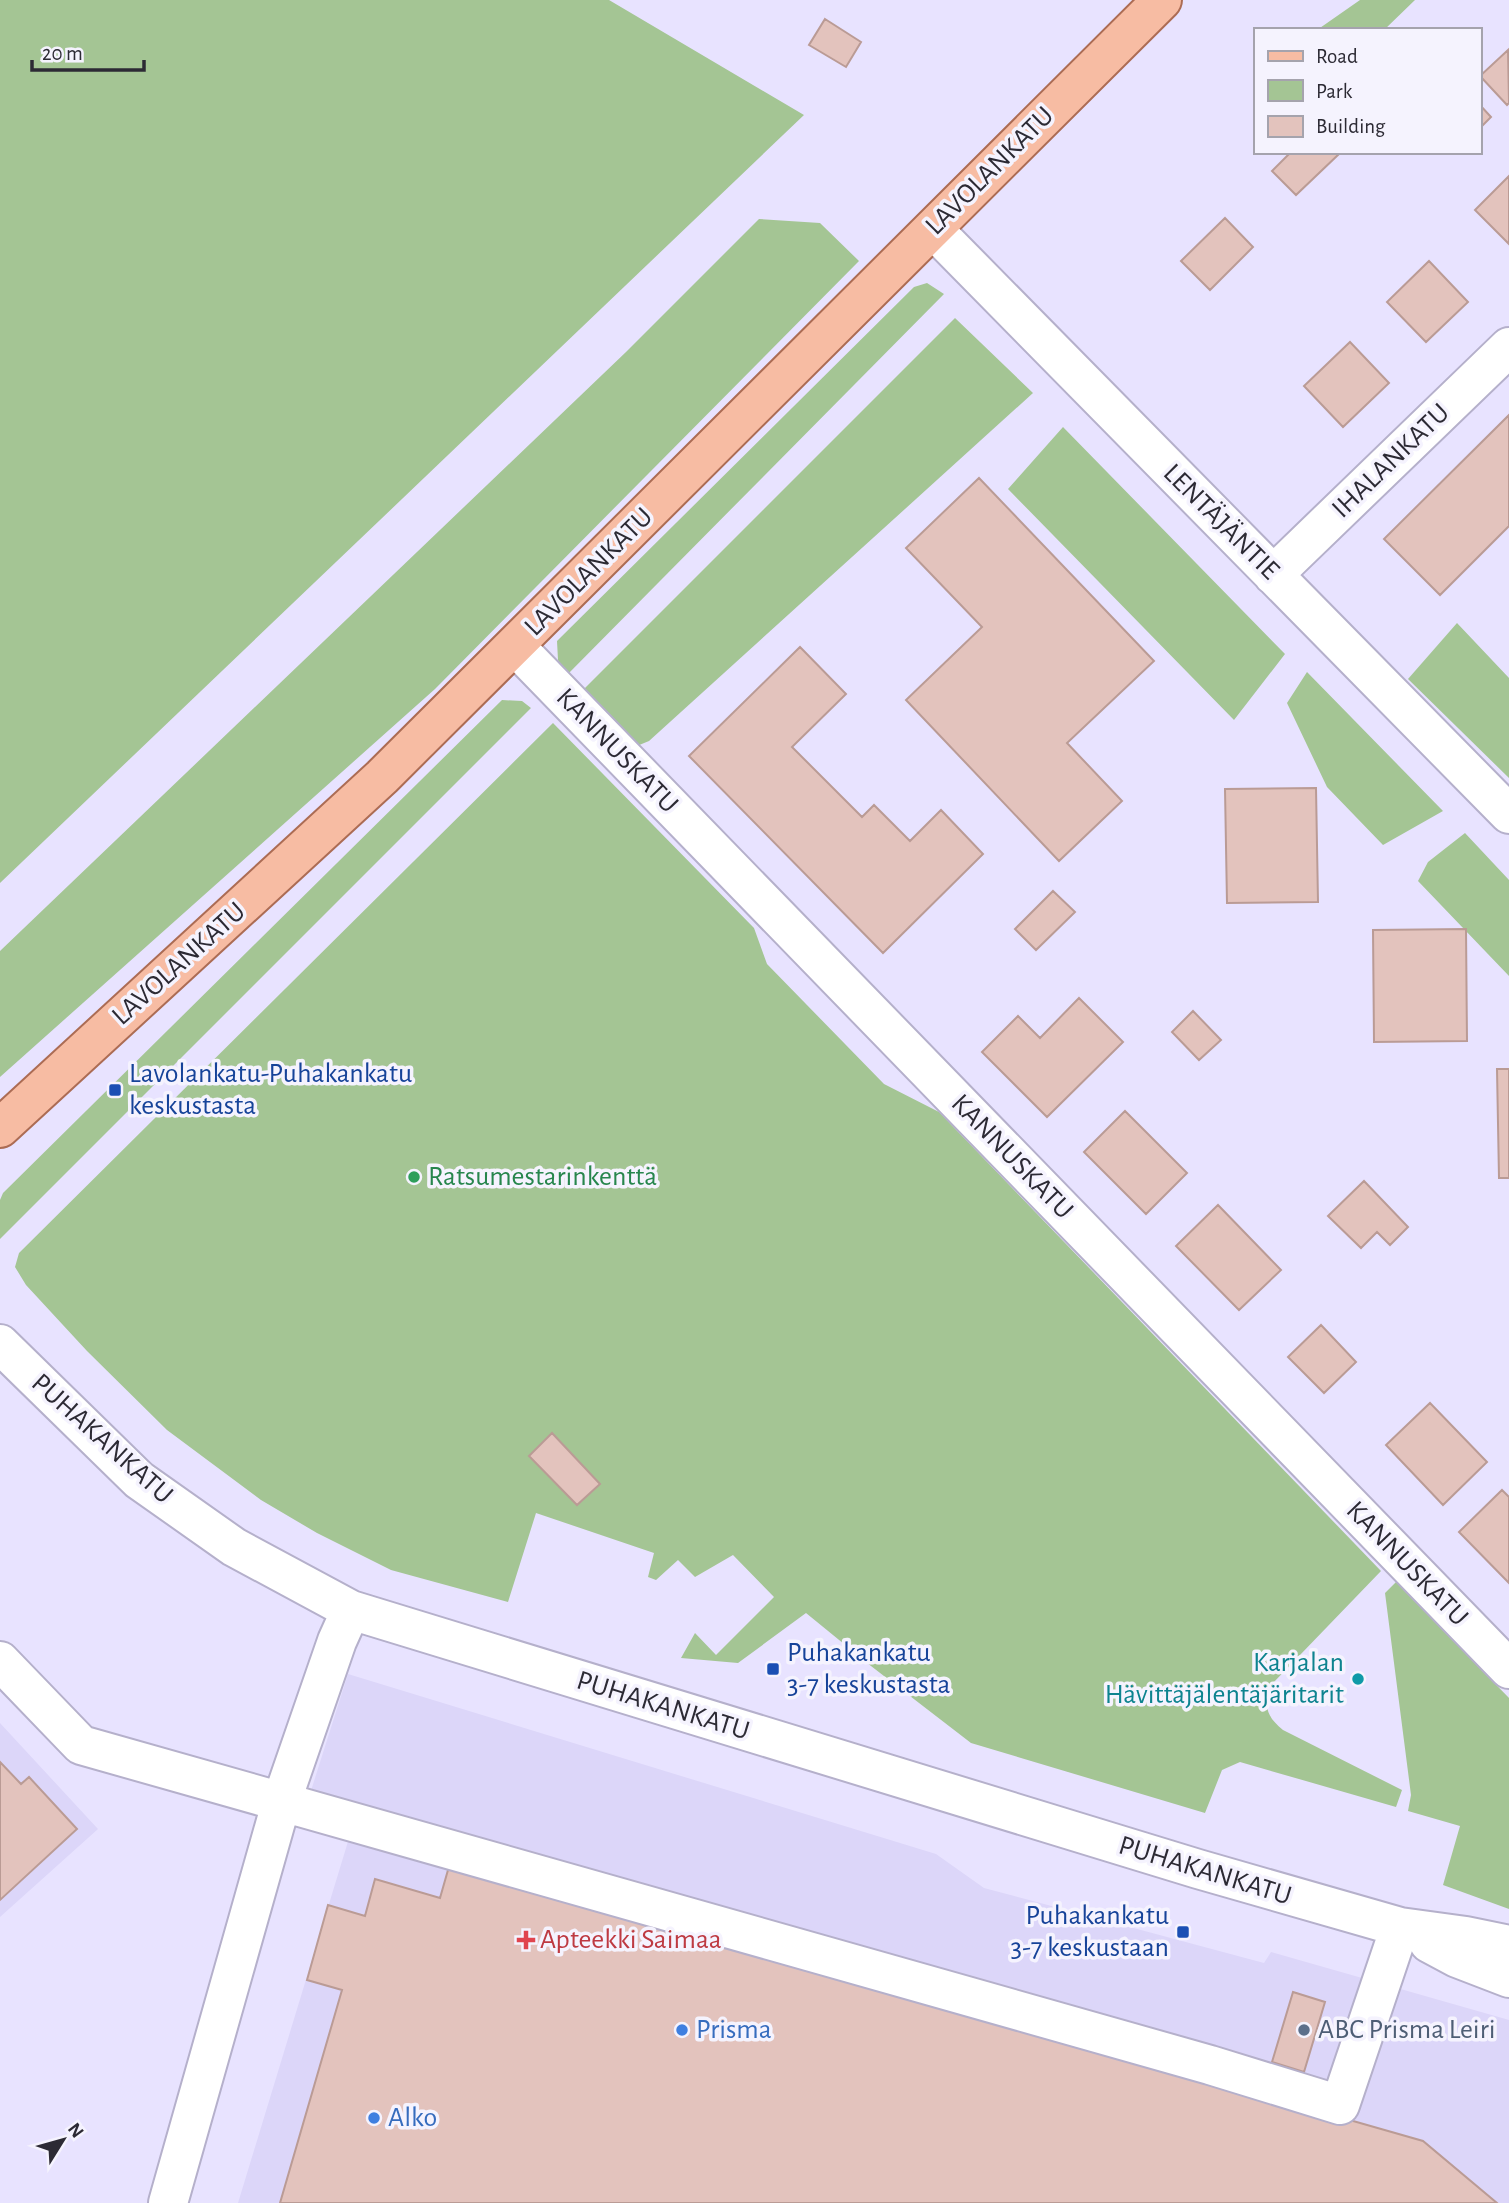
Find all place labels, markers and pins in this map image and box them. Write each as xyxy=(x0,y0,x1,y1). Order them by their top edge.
place label: Lavolankatu-Puhakankatu keskustasta xyxy=(129,1060,412,1120)
marker: Lavolankatu-Puhakankatu keskustasta xyxy=(107,1082,123,1098)
place label: Ratsumestarinkenttä xyxy=(428,1163,657,1191)
marker: Ratsumestarinkenttä xyxy=(406,1169,422,1185)
place label: Puhakankatu 3-7 keskustasta xyxy=(787,1639,951,1699)
place label: Karjalan Hävittäjälentäjäritarit xyxy=(1105,1649,1344,1709)
marker: Puhakankatu 3-7 keskustasta xyxy=(765,1661,781,1677)
marker: Karjalan Hävittäjälentäjäritarit xyxy=(1350,1671,1366,1687)
place label: Puhakankatu 3-7 keskustaan xyxy=(1011,1902,1169,1962)
marker: Puhakankatu 3-7 keskustaan xyxy=(1175,1924,1191,1940)
place label: Apteekki Saimaa xyxy=(540,1926,722,1954)
marker: Apteekki Saimaa xyxy=(518,1932,534,1948)
place label: Prisma xyxy=(696,2016,772,2044)
place label: ABC Prisma Leiri xyxy=(1318,2016,1495,2044)
marker: Prisma xyxy=(674,2022,690,2038)
marker: ABC Prisma Leiri xyxy=(1296,2022,1312,2038)
place label: Alko xyxy=(388,2104,437,2132)
marker: Alko xyxy=(366,2110,382,2126)

